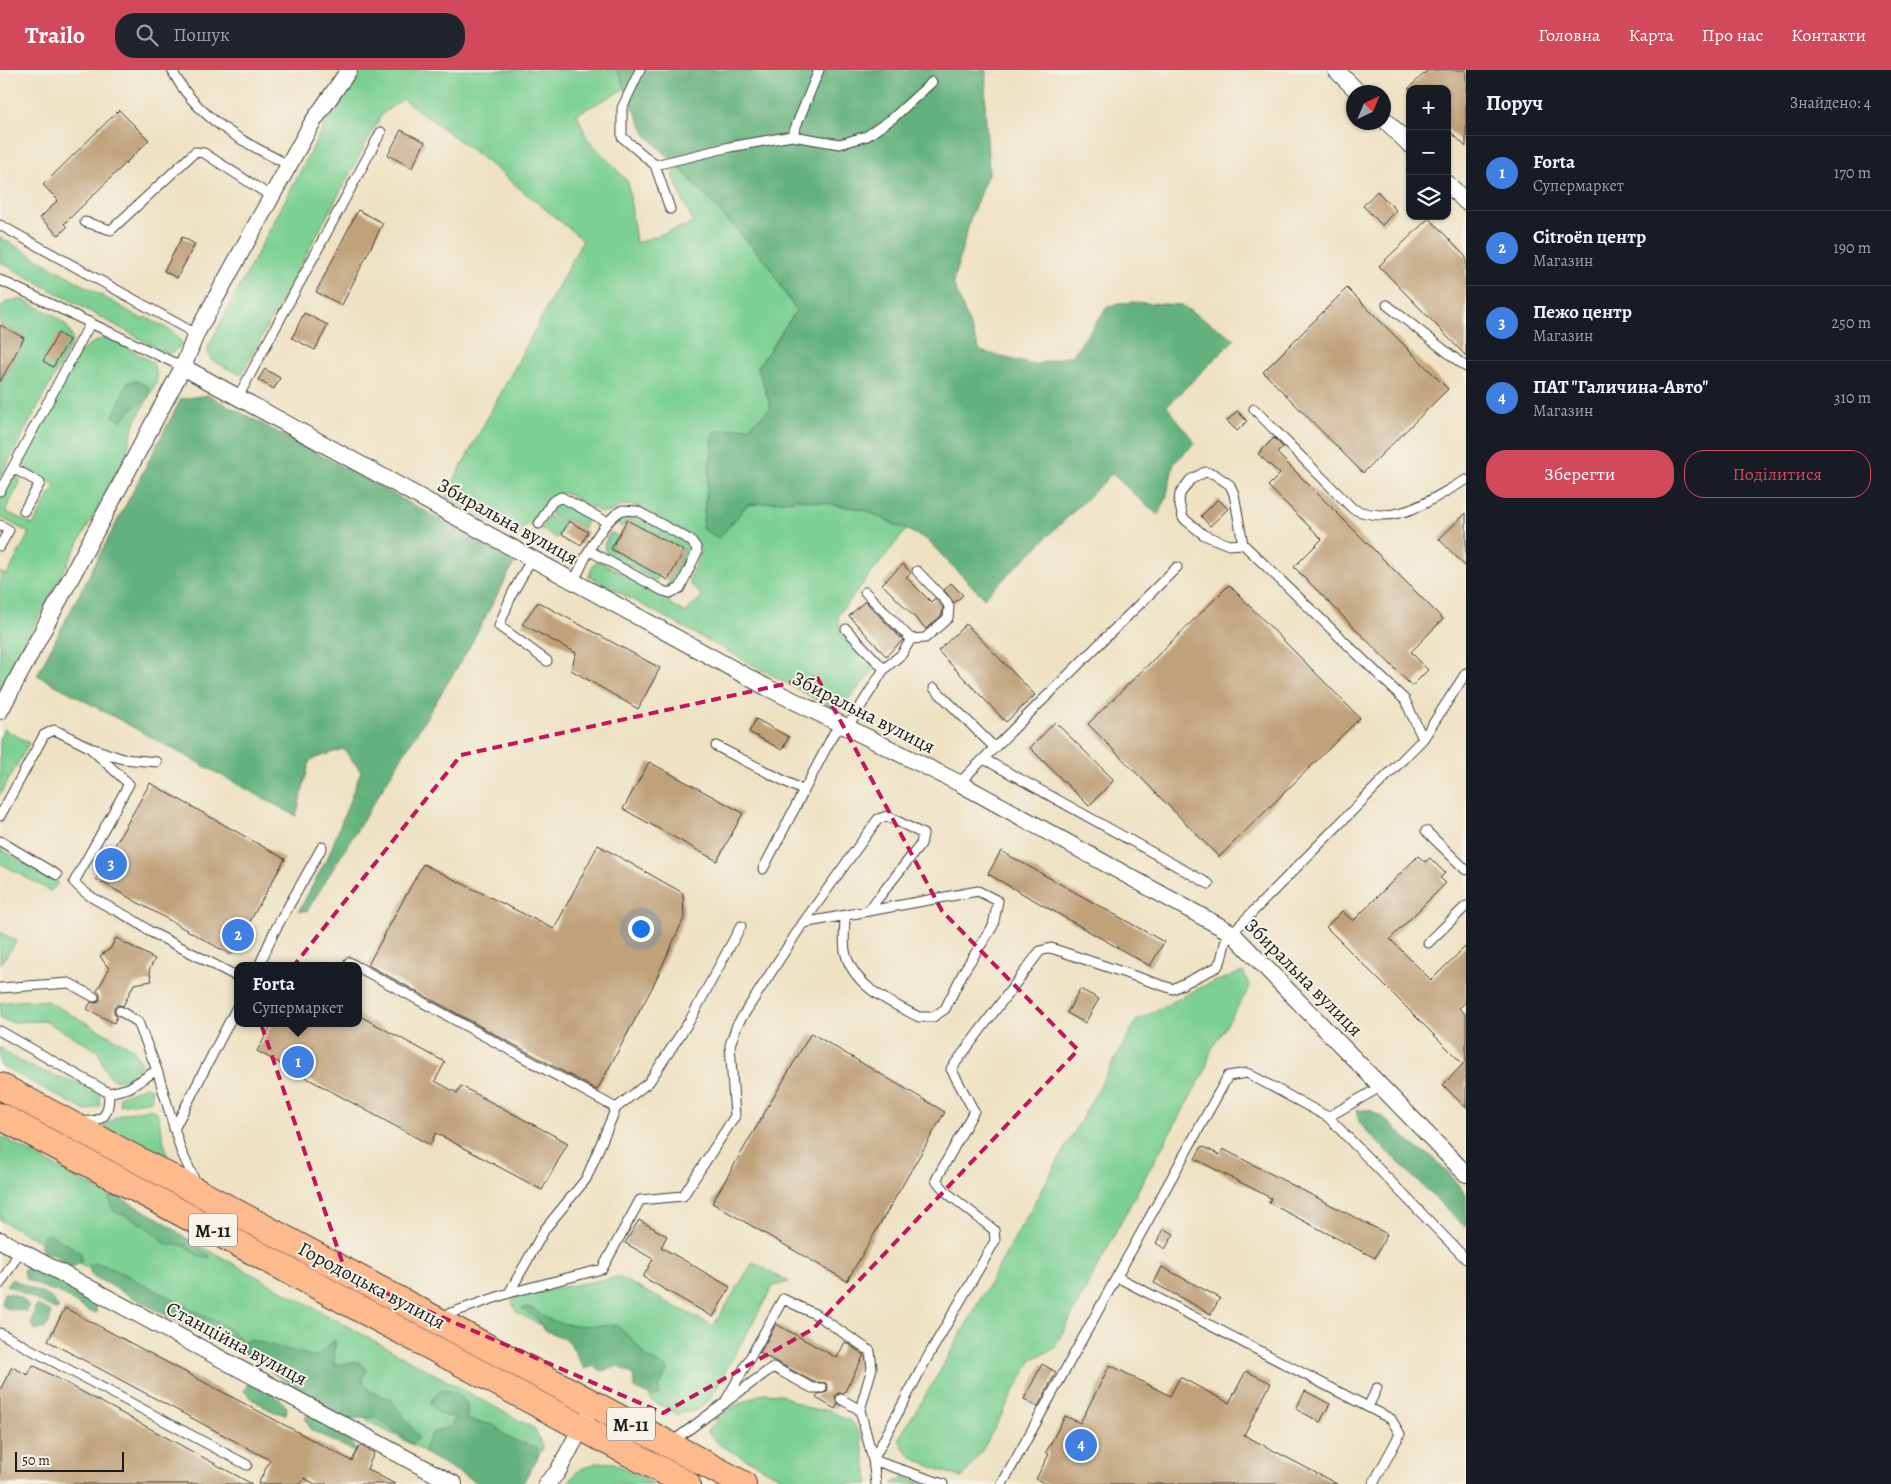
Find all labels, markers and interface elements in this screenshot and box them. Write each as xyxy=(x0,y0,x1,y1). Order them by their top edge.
search box xyxy=(115,13,465,58)
text: Trailo xyxy=(25,19,85,51)
icon: search xyxy=(133,21,161,49)
text: Пошук xyxy=(173,22,230,48)
text: Головна xyxy=(1538,23,1600,47)
text: Карта xyxy=(1628,23,1674,47)
text: Про нас xyxy=(1702,23,1763,47)
text: Контакти xyxy=(1791,23,1866,47)
north arrow xyxy=(1346,85,1391,130)
map controls xyxy=(1406,85,1451,220)
button: + xyxy=(1406,85,1451,130)
text: Поруч xyxy=(1486,89,1543,117)
text: Знайдено: 4 xyxy=(1790,92,1871,114)
button: − xyxy=(1406,130,1451,175)
text: Forta xyxy=(1533,149,1575,175)
text: 1 xyxy=(1499,162,1505,184)
text: 170 m xyxy=(1834,162,1871,184)
button: layers xyxy=(1406,175,1451,220)
text: Супермаркет xyxy=(1533,175,1624,197)
text: Citroën центр xyxy=(1533,224,1646,250)
text: 2 xyxy=(1498,237,1506,259)
text: 190 m xyxy=(1833,237,1871,259)
text: Магазин xyxy=(1533,250,1593,272)
text: Пежо центр xyxy=(1533,299,1632,325)
text: 3 xyxy=(1499,312,1505,334)
text: 250 m xyxy=(1832,312,1871,334)
text: Магазин xyxy=(1533,325,1593,347)
text: ПАТ "Галичина-Авто" xyxy=(1533,374,1708,400)
text: 4 xyxy=(1498,387,1506,409)
text: 310 m xyxy=(1834,387,1871,409)
text: Магазин xyxy=(1533,400,1593,422)
button: Зберегти xyxy=(1486,450,1674,498)
button: Поділитися xyxy=(1684,450,1871,498)
street label: Збиральна вулиця xyxy=(433,472,583,571)
street label: Збиральна вулиця xyxy=(788,665,940,760)
pin: 3 xyxy=(95,845,127,883)
street label: Збиральна вулиця xyxy=(1239,912,1369,1042)
pin: 2 xyxy=(222,916,254,954)
your location xyxy=(628,916,654,942)
popup xyxy=(234,962,362,1027)
text: Forta xyxy=(253,971,295,997)
text: Супермаркет xyxy=(253,997,343,1019)
pin: 1 xyxy=(282,1043,314,1081)
road number: М-11 xyxy=(189,1214,237,1246)
street label: Городоцька вулиця xyxy=(293,1235,450,1336)
street label: Станційна вулиця xyxy=(161,1295,312,1392)
road number: М-11 xyxy=(607,1408,655,1440)
pin: 4 xyxy=(1065,1426,1097,1464)
scale bar xyxy=(15,1449,124,1472)
text: 50 m xyxy=(22,1451,50,1470)

